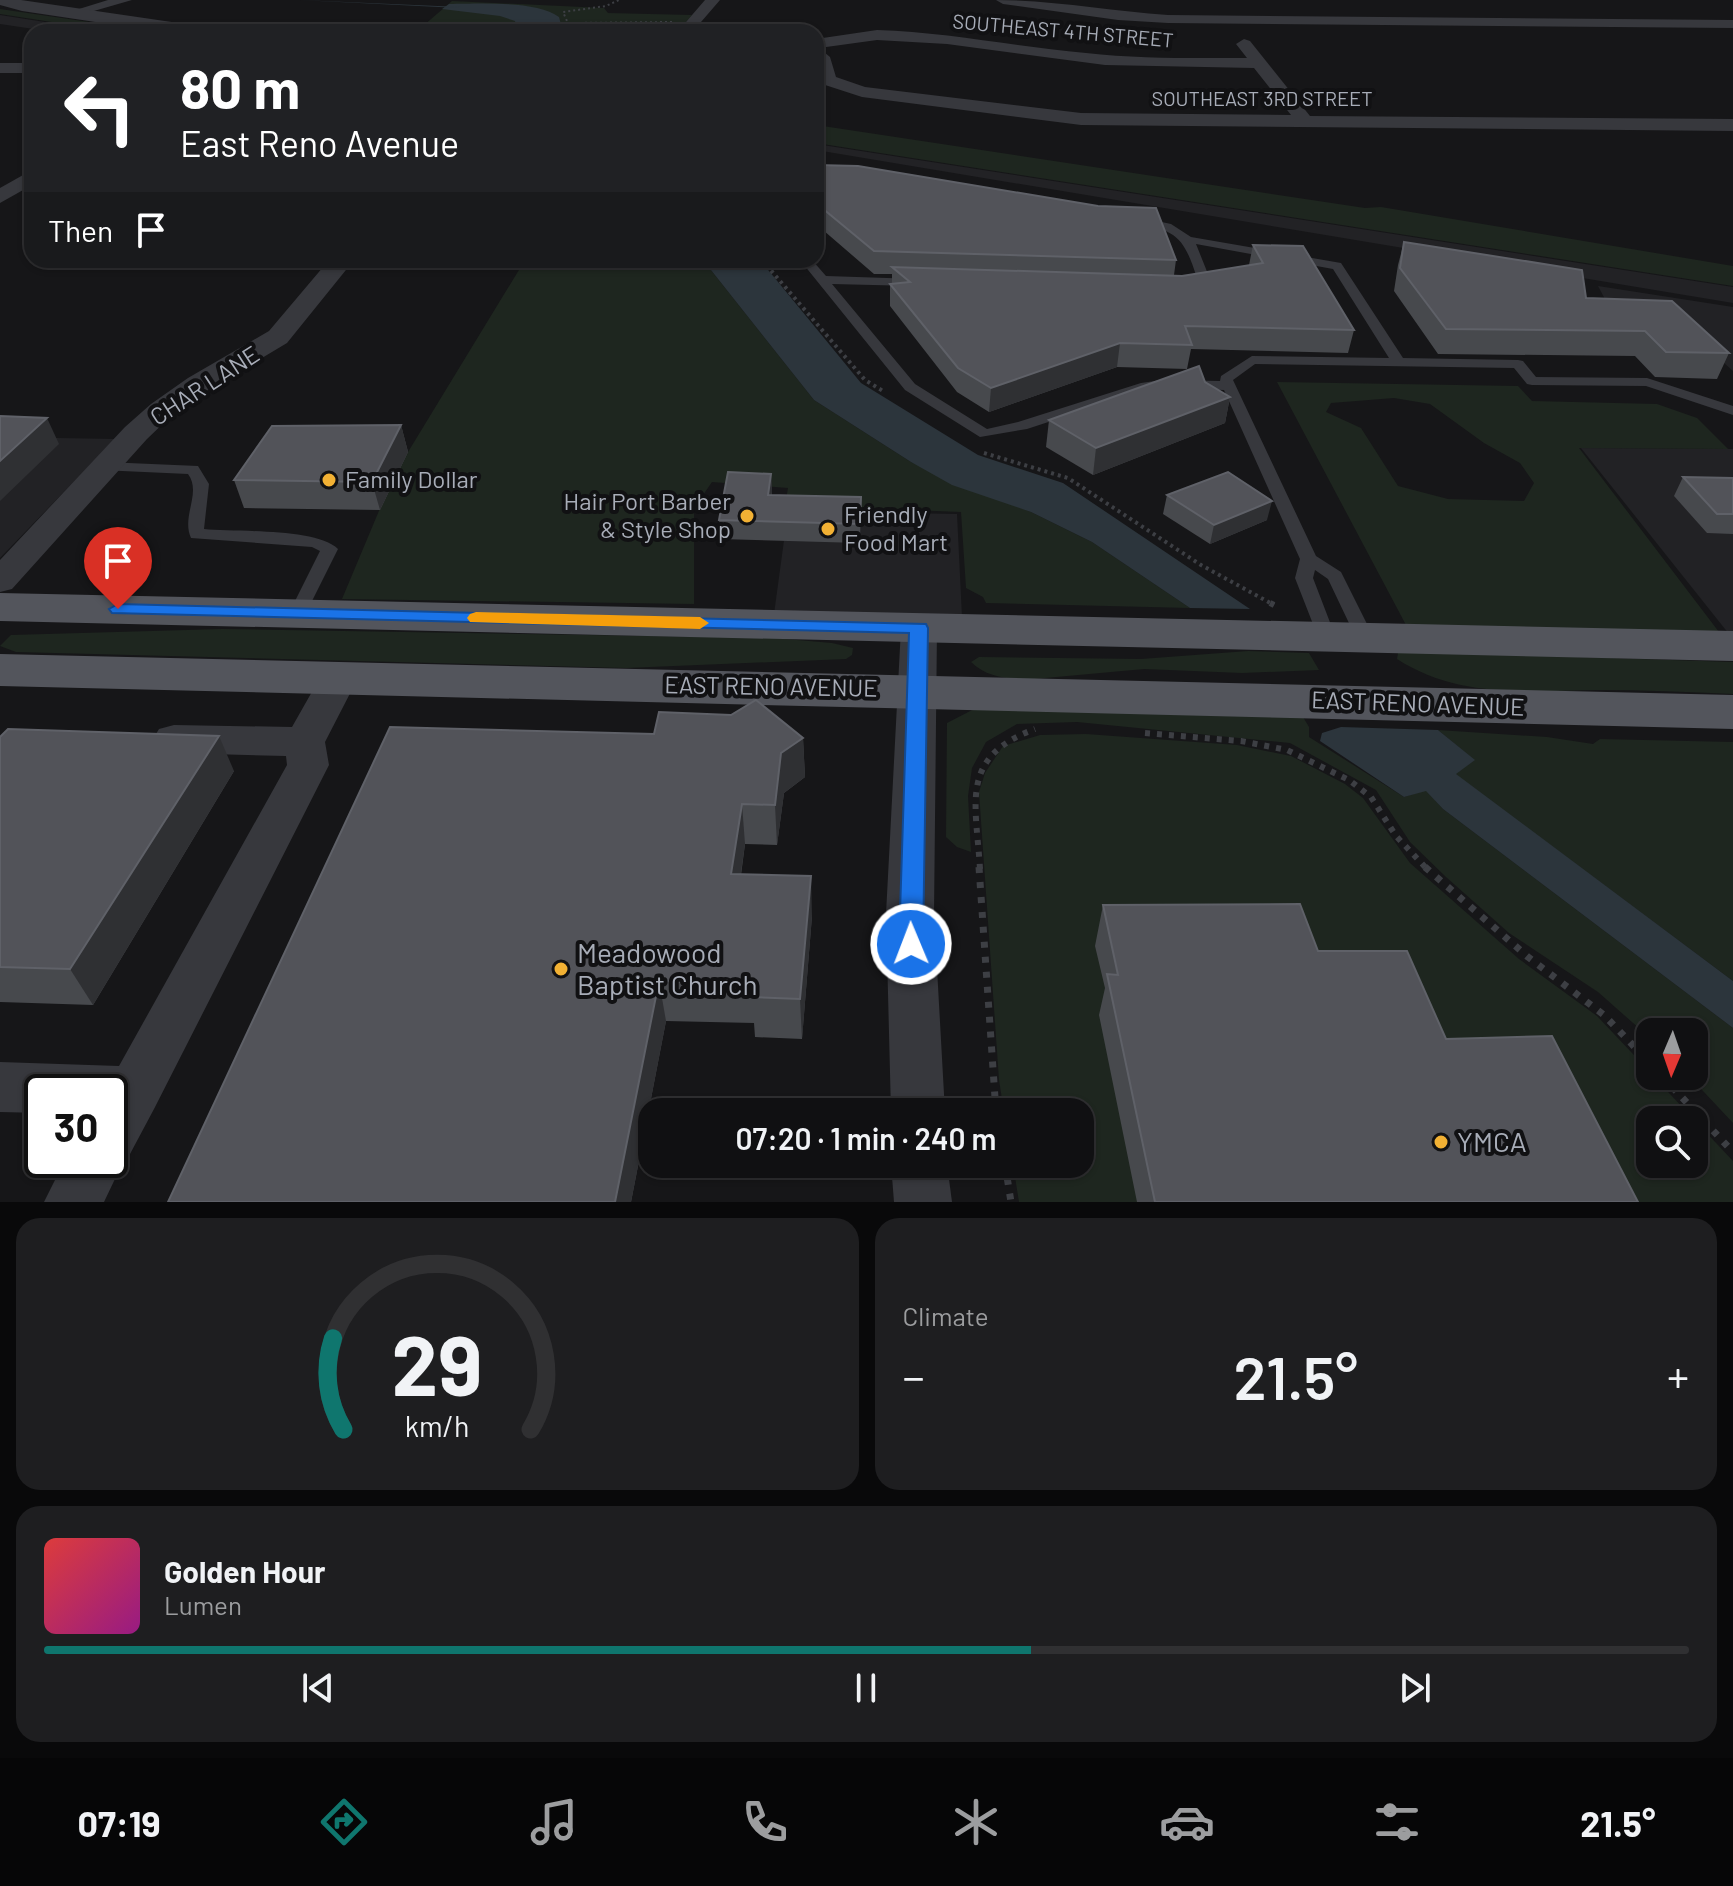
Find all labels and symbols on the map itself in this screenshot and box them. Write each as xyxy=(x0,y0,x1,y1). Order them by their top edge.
street label: SOUTHEAST 4TH STREET xyxy=(952,8,1175,52)
street label: SOUTHEAST 3RD STREET xyxy=(1151,86,1373,110)
street label: CHAR LANE xyxy=(144,339,264,431)
place label: Family Dollar xyxy=(345,464,478,493)
marker: Family Dollar xyxy=(320,471,338,489)
place label: Hair Port Barber & Style Shop xyxy=(564,486,731,543)
place label: Friendly Food Mart xyxy=(844,499,948,556)
marker: Hair Port Barber & Style Shop xyxy=(738,507,756,525)
marker: Friendly Food Mart xyxy=(819,520,837,538)
pin xyxy=(84,527,152,609)
street label: EAST RENO AVENUE xyxy=(664,669,878,702)
street label: EAST RENO AVENUE xyxy=(1311,684,1525,721)
position arrow xyxy=(869,902,953,986)
place label: Meadowood Baptist Church xyxy=(577,935,758,1001)
marker: Meadowood Baptist Church xyxy=(552,960,570,978)
north arrow xyxy=(1636,1018,1708,1090)
speed limit sign: 30 xyxy=(24,1074,128,1178)
place label: YMCA xyxy=(1457,1124,1527,1158)
marker: YMCA xyxy=(1432,1133,1450,1151)

